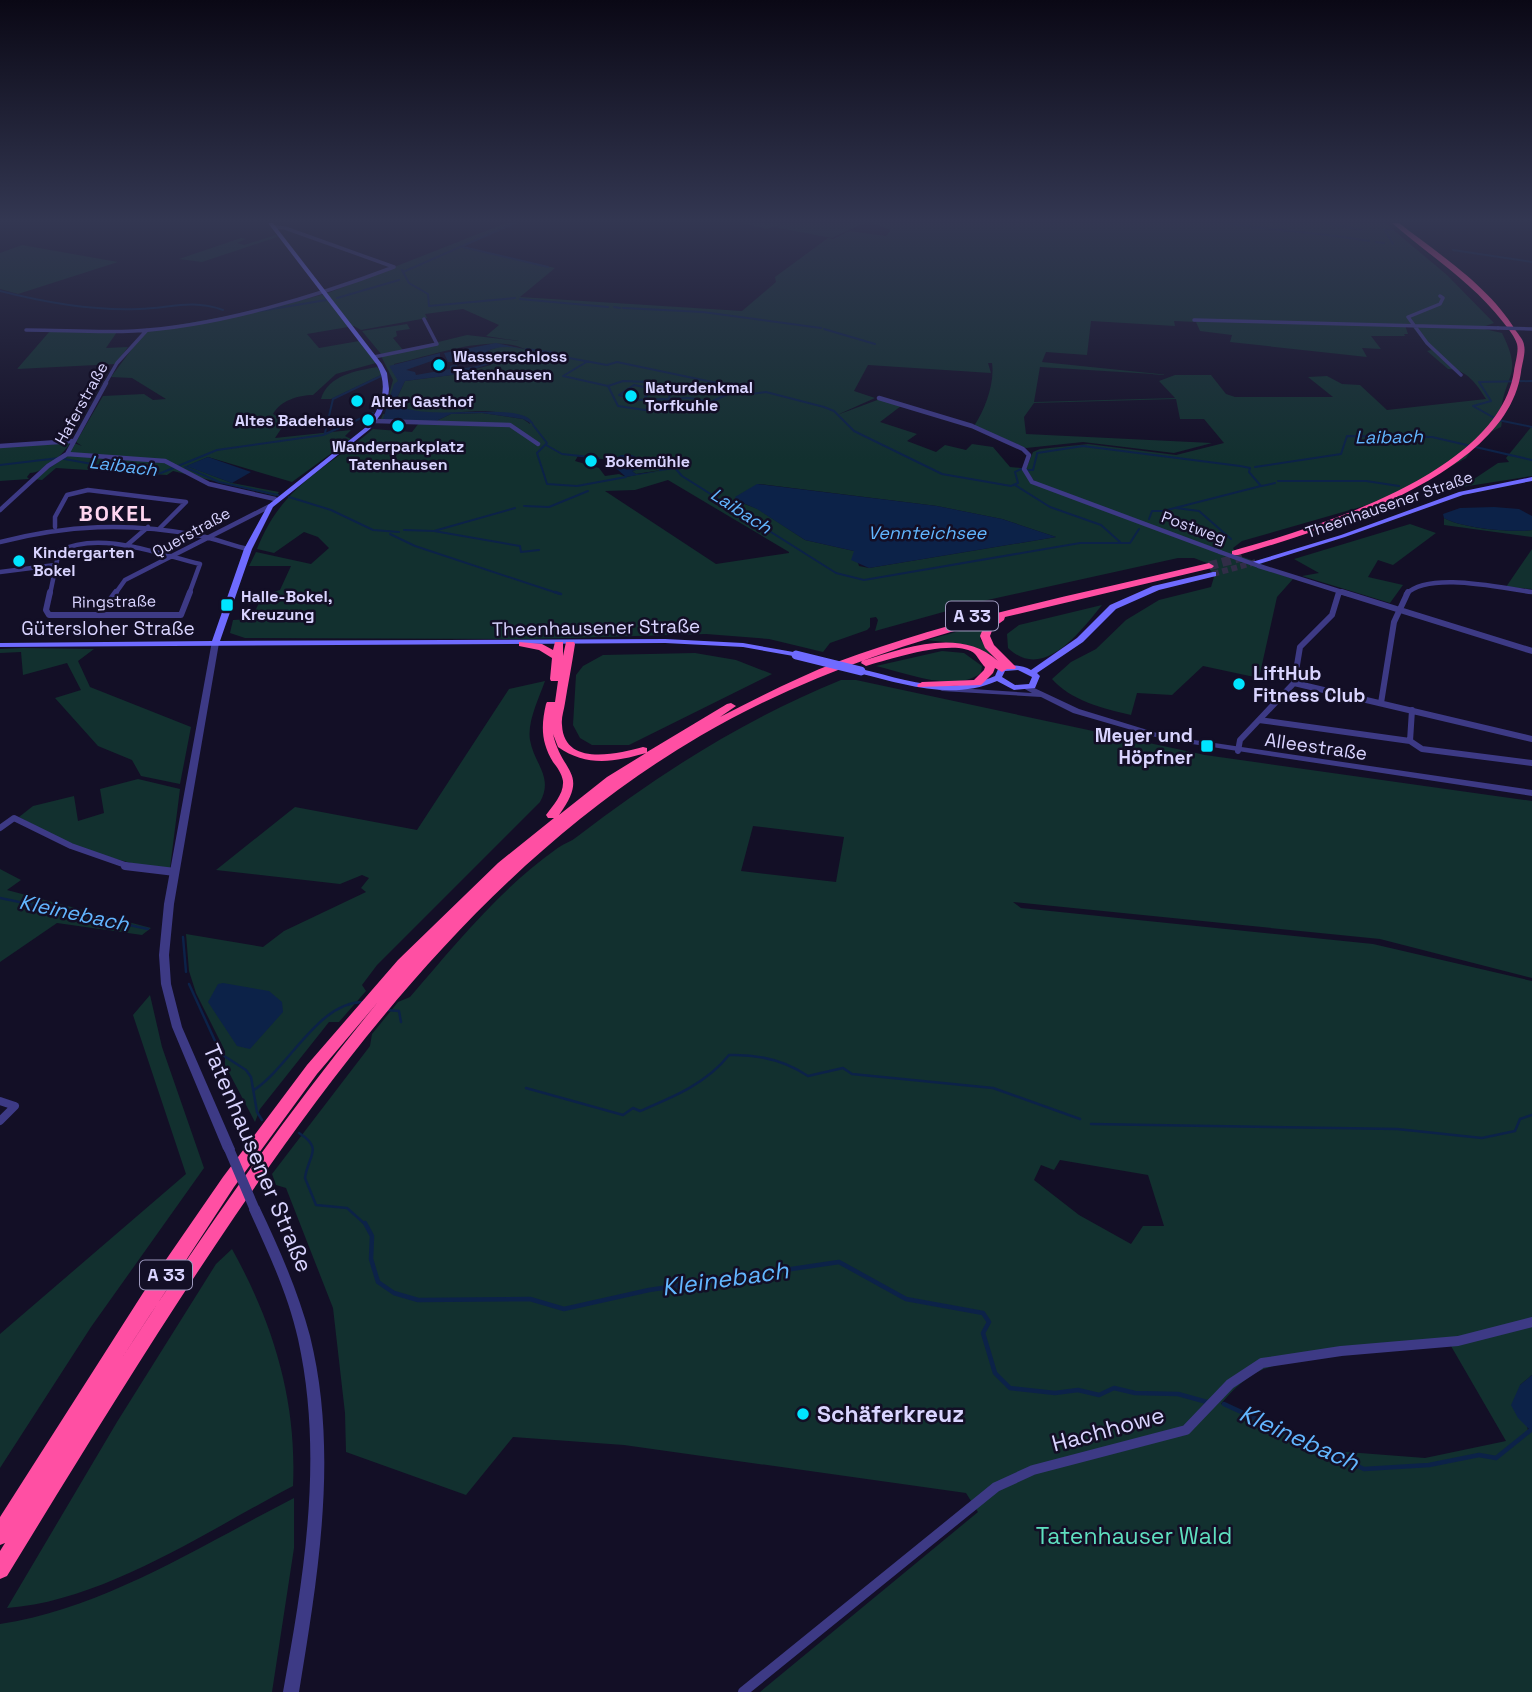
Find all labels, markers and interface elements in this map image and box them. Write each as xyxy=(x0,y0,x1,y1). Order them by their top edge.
place label: Wasserschloss Tatenhausen xyxy=(453,346,567,385)
marker: Wasserschloss Tatenhausen xyxy=(431,357,447,373)
street label: Haferstraße xyxy=(50,358,113,448)
place label: Naturdenkmal Torfkuhle xyxy=(645,377,753,416)
marker: Naturdenkmal Torfkuhle xyxy=(623,388,639,404)
place label: Alter Gasthof xyxy=(371,391,474,412)
marker: Alter Gasthof xyxy=(349,393,365,409)
place label: Altes Badehaus xyxy=(235,410,354,431)
marker: Altes Badehaus xyxy=(360,412,376,428)
marker: Wanderparkplatz Tatenhausen xyxy=(390,418,406,434)
water label: Laibach xyxy=(1355,424,1424,449)
place label: Wanderparkplatz Tatenhausen xyxy=(332,436,464,475)
water label: Laibach xyxy=(88,450,159,481)
place label: Bokemühle xyxy=(605,451,690,472)
marker: Bokemühle xyxy=(583,453,599,469)
street label: Theenhausener Straße xyxy=(1303,466,1476,543)
water label: Laibach xyxy=(706,482,777,539)
district label: BOKEL xyxy=(79,500,153,527)
street label: Querstraße xyxy=(149,502,234,562)
street label: Postweg xyxy=(1159,506,1229,549)
water label: Vennteichsee xyxy=(868,521,988,544)
place label: Kindergarten Bokel xyxy=(33,542,135,581)
marker: Kindergarten Bokel xyxy=(11,553,27,569)
place label: Halle-Bokel, Kreuzung xyxy=(241,586,333,625)
street label: Ringstraße xyxy=(72,590,156,613)
marker: Halle-Bokel, Kreuzung xyxy=(219,597,235,613)
road number: A 33 xyxy=(946,602,998,630)
street label: Theenhausener Straße xyxy=(492,613,700,642)
street label: Gütersloher Straße xyxy=(21,616,195,641)
place label: LiftHub Fitness Club xyxy=(1253,661,1365,708)
marker: LiftHub Fitness Club xyxy=(1231,676,1247,692)
place label: Meyer und Höpfner xyxy=(1095,723,1193,770)
street label: Alleestraße xyxy=(1263,727,1369,766)
marker: Meyer und Höpfner xyxy=(1199,738,1215,754)
water label: Kleinebach xyxy=(17,888,133,938)
street label: Tatenhausener Straße xyxy=(196,1039,320,1277)
water label: Kleinebach xyxy=(660,1254,791,1303)
road number: A 33 xyxy=(140,1260,192,1290)
water label: Kleinebach xyxy=(1235,1397,1365,1478)
place label: Schäferkreuz xyxy=(817,1399,964,1429)
street label: Hachhowe xyxy=(1048,1400,1168,1458)
marker: Schäferkreuz xyxy=(795,1406,811,1422)
park label: Tatenhauser Wald xyxy=(1036,1521,1232,1551)

